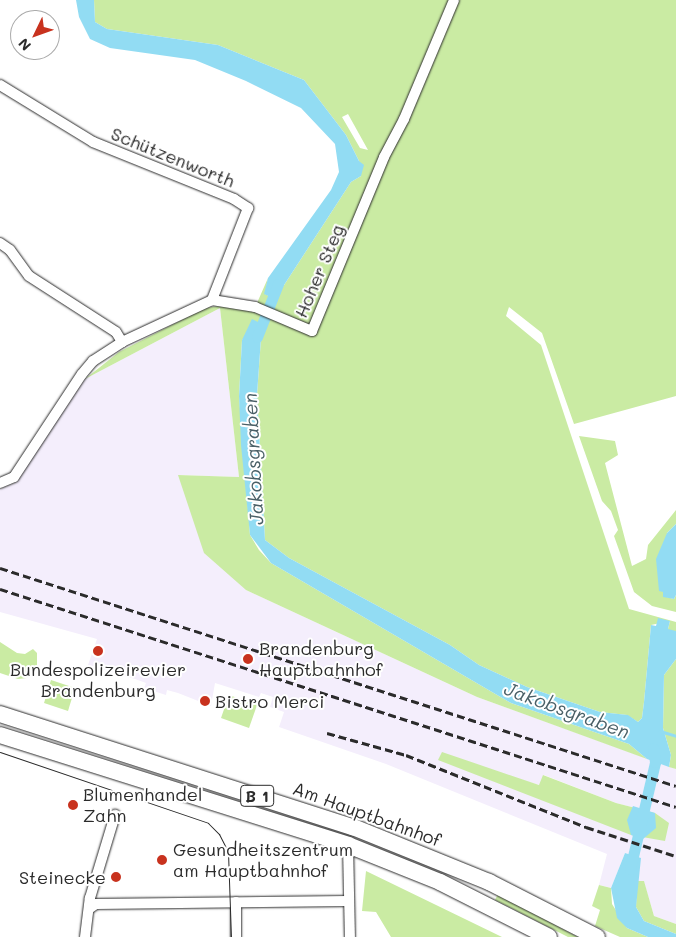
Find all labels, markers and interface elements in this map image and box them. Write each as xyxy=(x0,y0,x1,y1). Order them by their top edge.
north arrow xyxy=(10,10,60,60)
text: N xyxy=(14,34,35,55)
street label: Schützenworth xyxy=(108,122,238,192)
street label: Hoher Steg xyxy=(290,221,348,321)
water label: Jakobsgraben xyxy=(238,393,268,525)
place label: Brandenburg Hauptbahnhof xyxy=(259,638,383,681)
marker: Bundespolizeirevier Brandenburg xyxy=(92,645,104,657)
marker: Brandenburg Hauptbahnhof xyxy=(241,652,255,666)
place label: Bundespolizeirevier Brandenburg xyxy=(10,659,186,702)
water label: Jakobsgraben xyxy=(501,677,633,743)
place label: Bistro Merci xyxy=(215,690,324,712)
marker: Bistro Merci xyxy=(199,695,211,707)
street label: Am Hauptbahnhof xyxy=(290,777,444,851)
road number: B 1 xyxy=(240,782,274,809)
place label: Blumenhandel Zahn xyxy=(83,784,202,826)
marker: Blumenhandel Zahn xyxy=(67,799,79,811)
place label: Gesundheitszentrum am Hauptbahnhof xyxy=(173,839,353,882)
marker: Gesundheitszentrum am Hauptbahnhof xyxy=(155,853,169,867)
place label: Steinecke xyxy=(19,866,106,888)
marker: Steinecke xyxy=(110,871,122,883)

